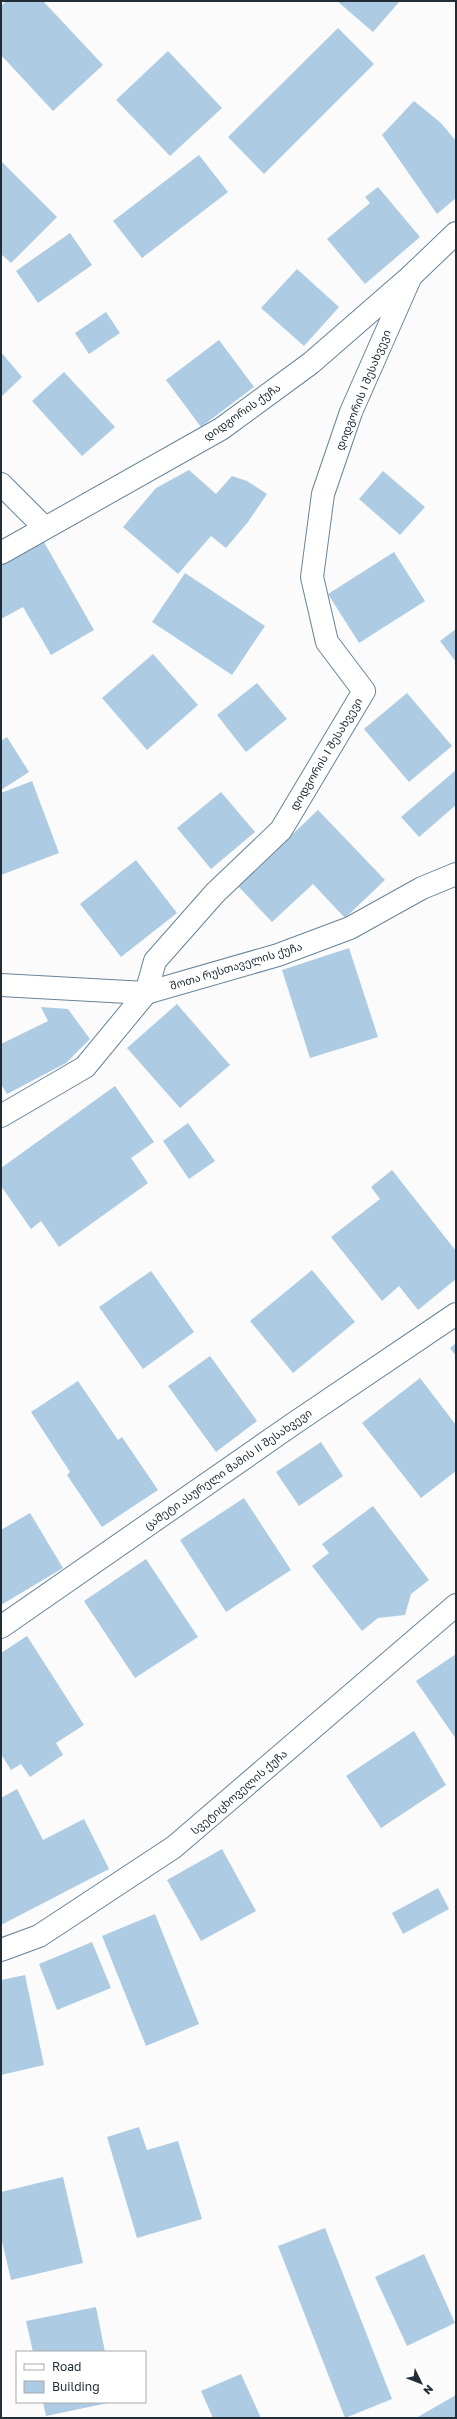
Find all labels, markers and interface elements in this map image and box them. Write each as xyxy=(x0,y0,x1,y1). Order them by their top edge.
street label: დიდგორის I შესახვევი xyxy=(332,328,394,452)
street label: დიდგორის ქუჩა xyxy=(201,380,283,444)
street label: დიდგორის I შესახვევი xyxy=(287,695,365,813)
street label: შოთა რუსთაველის ქუჩა xyxy=(168,939,304,993)
street label: ცამეტი ასურელი მამის II შესახვევი xyxy=(142,1406,314,1532)
street label: სვეტიცხოველის ქუჩა xyxy=(188,1746,290,1838)
legend xyxy=(16,2351,146,2403)
text: Road xyxy=(52,2359,81,2374)
north arrow xyxy=(401,2363,441,2403)
text: Building xyxy=(52,2379,100,2394)
text: N xyxy=(421,2383,436,2398)

